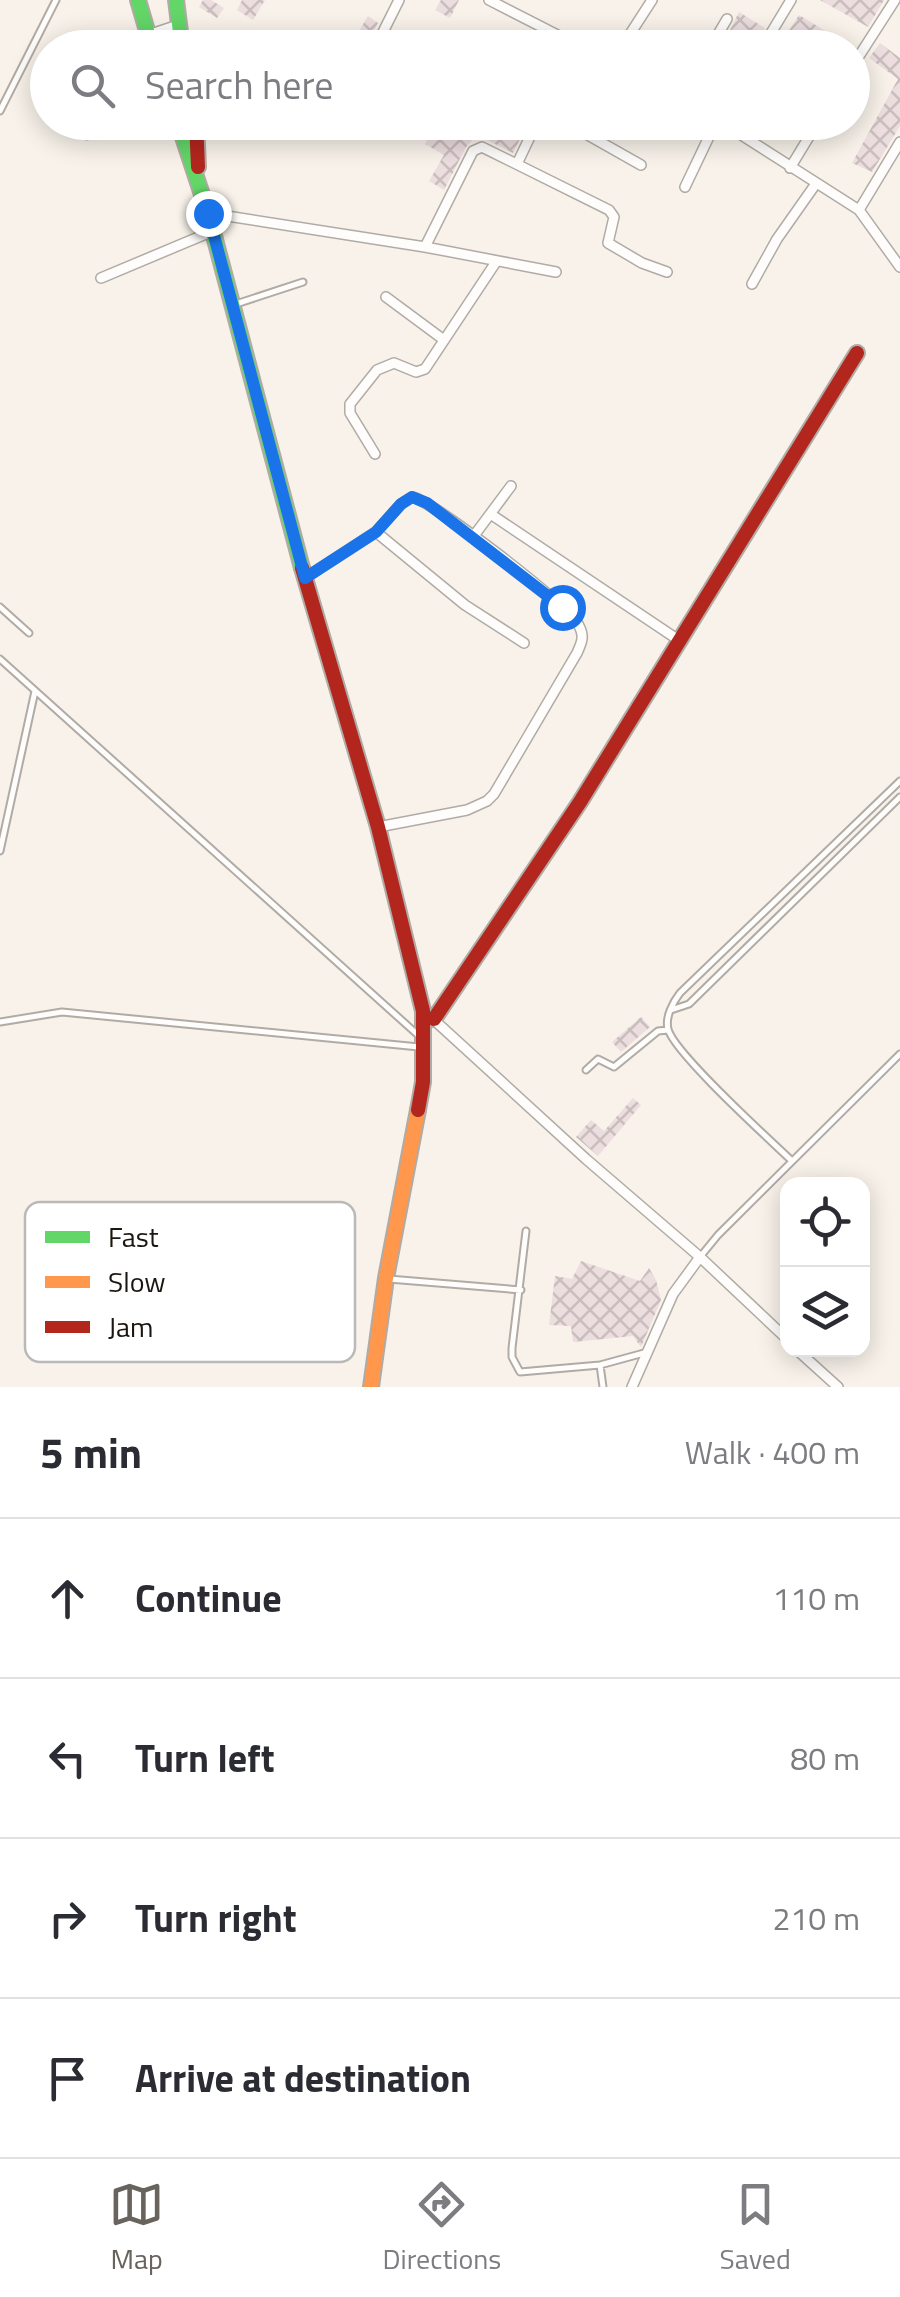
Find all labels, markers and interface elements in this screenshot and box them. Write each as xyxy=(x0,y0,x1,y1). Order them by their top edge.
search box xyxy=(30,30,870,140)
text: Search here xyxy=(145,56,333,114)
icon: search xyxy=(65,58,120,113)
route end xyxy=(186,191,232,237)
route start xyxy=(540,585,586,631)
map controls xyxy=(780,1177,870,1357)
button: locate xyxy=(780,1177,870,1267)
legend xyxy=(25,1202,355,1362)
text: Fast xyxy=(108,1215,159,1258)
text: Slow xyxy=(108,1260,166,1303)
button: layers xyxy=(780,1267,870,1357)
text: Jam xyxy=(108,1305,154,1348)
text: 5 min xyxy=(40,1420,142,1484)
text: Walk · 400 m xyxy=(685,1428,860,1476)
text: Continue xyxy=(135,1569,282,1627)
icon: ahead xyxy=(40,1571,95,1626)
text: 110 m xyxy=(772,1574,860,1622)
text: Turn left xyxy=(135,1729,275,1787)
icon: left xyxy=(40,1731,95,1786)
text: 80 m xyxy=(790,1734,860,1782)
text: Turn right xyxy=(135,1889,297,1947)
icon: right xyxy=(40,1891,95,1946)
text: 210 m xyxy=(772,1894,860,1942)
text: Arrive at destination xyxy=(135,2049,471,2107)
icon: arrive xyxy=(40,2051,95,2106)
tab: Map xyxy=(109,2177,164,2280)
tab: Directions xyxy=(382,2177,501,2280)
tab: Saved xyxy=(720,2177,791,2280)

